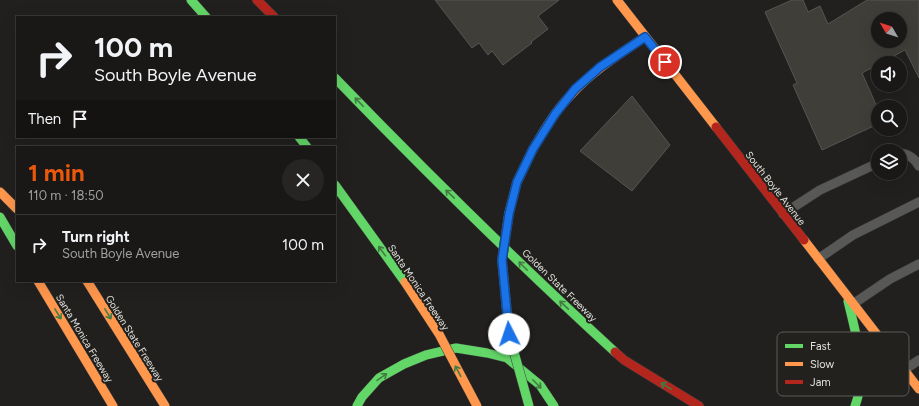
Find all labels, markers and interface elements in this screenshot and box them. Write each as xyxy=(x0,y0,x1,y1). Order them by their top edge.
north arrow xyxy=(871,12,907,48)
map controls xyxy=(871,12,907,180)
text: 100 m xyxy=(94,30,173,64)
icon: right xyxy=(28,32,80,84)
pin xyxy=(648,45,682,79)
icon: arrive xyxy=(654,51,676,73)
button: sound xyxy=(871,56,907,92)
text: South Boyle Avenue xyxy=(94,64,257,86)
one-way arrow xyxy=(354,97,363,107)
button: search xyxy=(871,100,907,136)
icon: arrive xyxy=(69,108,91,130)
text: Then xyxy=(28,110,61,128)
button: layers xyxy=(871,144,907,180)
street label: South Boyle Avenue xyxy=(743,149,809,228)
text: 1 min xyxy=(28,158,85,187)
button: close xyxy=(282,159,324,201)
text: 110 m · 18:50 xyxy=(28,188,104,203)
one-way arrow xyxy=(445,189,455,199)
text: Turn right xyxy=(62,228,130,246)
icon: right xyxy=(28,234,50,256)
text: 100 m xyxy=(282,236,324,254)
street label: Santa Monica Freeway xyxy=(385,242,453,333)
one-way arrow xyxy=(378,245,386,256)
text: South Boyle Avenue xyxy=(62,246,179,261)
street label: Golden State Freeway xyxy=(519,246,600,325)
one-way arrow xyxy=(518,261,528,270)
street label: Santa Monica Freeway xyxy=(53,292,116,385)
street label: Golden State Freeway xyxy=(103,293,167,384)
one-way arrow xyxy=(559,301,569,310)
one-way arrow xyxy=(55,308,63,320)
one-way arrow xyxy=(104,308,112,320)
position arrow xyxy=(488,313,530,355)
legend xyxy=(777,332,909,396)
text: Fast xyxy=(810,340,831,353)
text: Slow xyxy=(810,358,834,371)
one-way arrow xyxy=(454,366,462,378)
one-way arrow xyxy=(377,373,388,381)
text: Jam xyxy=(810,376,831,389)
one-way arrow xyxy=(532,378,542,388)
one-way arrow xyxy=(660,381,672,389)

